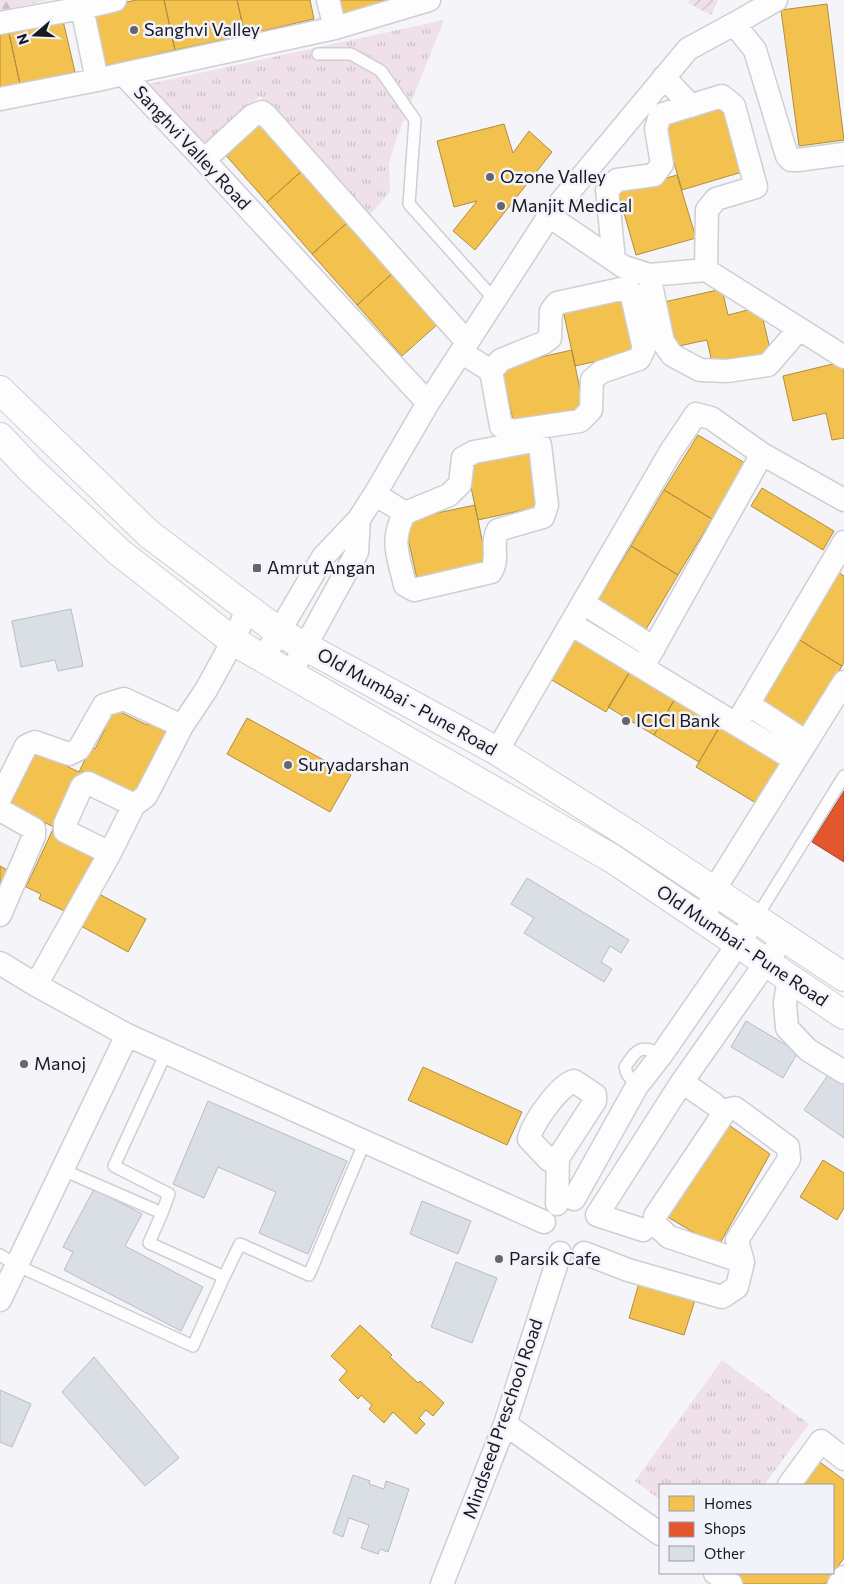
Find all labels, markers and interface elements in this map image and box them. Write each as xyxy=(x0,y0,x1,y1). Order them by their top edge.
north arrow xyxy=(10,10,60,60)
place label: Sanghvi Valley xyxy=(144,18,260,40)
marker: Sanghvi Valley xyxy=(128,24,140,36)
text: N xyxy=(12,32,32,47)
street label: Sanghvi Valley Road xyxy=(130,81,256,214)
place label: Ozone Valley xyxy=(500,165,606,187)
marker: Ozone Valley xyxy=(484,171,496,183)
place label: Manjit Medical xyxy=(511,194,632,216)
marker: Manjit Medical xyxy=(495,200,507,212)
place label: Amrut Angan xyxy=(267,556,375,578)
marker: Amrut Angan xyxy=(251,562,263,574)
street label: Old Mumbai - Pune Road xyxy=(314,643,501,760)
place label: ICICI Bank xyxy=(636,709,721,731)
marker: ICICI Bank xyxy=(620,715,632,727)
place label: Suryadarshan xyxy=(298,753,409,775)
marker: Suryadarshan xyxy=(282,759,294,771)
street label: Old Mumbai - Pune Road xyxy=(653,880,832,1011)
place label: Manoj xyxy=(34,1052,86,1074)
marker: Manoj xyxy=(18,1058,30,1070)
place label: Parsik Cafe xyxy=(509,1247,601,1269)
marker: Parsik Cafe xyxy=(493,1253,505,1265)
street label: Mindseed Preschool Road xyxy=(457,1316,547,1522)
legend xyxy=(659,1484,834,1574)
text: Homes xyxy=(704,1494,752,1512)
text: Shops xyxy=(704,1519,746,1537)
text: Other xyxy=(704,1544,745,1562)

